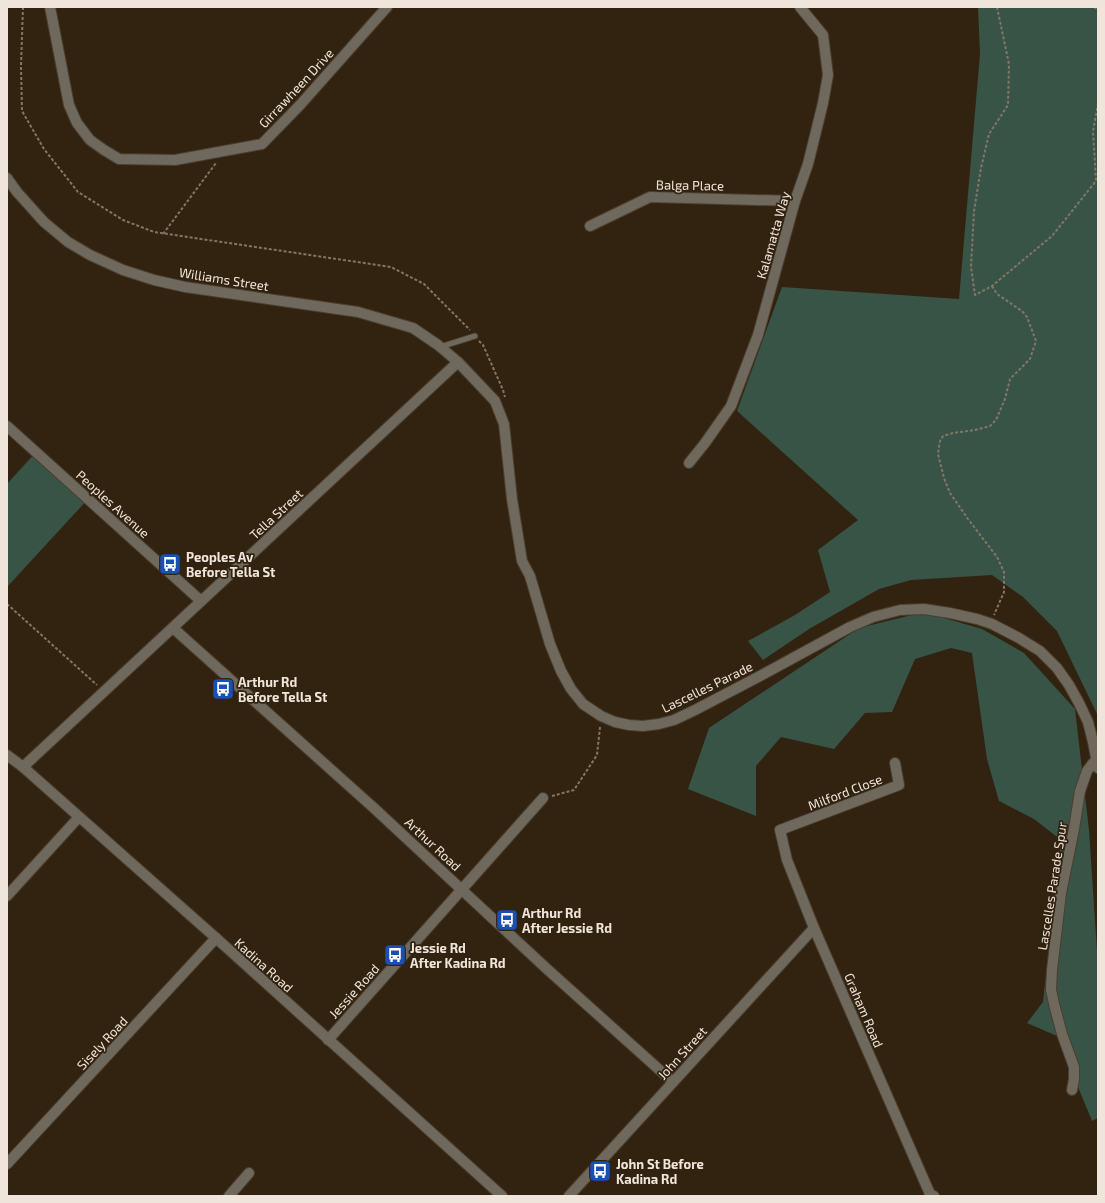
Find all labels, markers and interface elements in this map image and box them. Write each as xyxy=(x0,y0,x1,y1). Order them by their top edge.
street label: Girrawheen Drive xyxy=(255,45,337,131)
street label: Balga Place xyxy=(656,176,724,194)
street label: Kalamatta Way xyxy=(753,189,793,281)
street label: Williams Street xyxy=(178,264,270,294)
street label: Peoples Avenue xyxy=(73,467,153,541)
street label: Tella Street xyxy=(246,485,306,543)
place label: Peoples Av Before Tella St xyxy=(186,549,276,580)
bus stop icon: Peoples Av Before Tella St xyxy=(157,551,183,577)
street label: Lascelles Parade xyxy=(659,658,755,716)
place label: Arthur Rd Before Tella St xyxy=(238,674,328,705)
bus stop icon: Arthur Rd Before Tella St xyxy=(210,676,236,702)
street label: Milford Close xyxy=(806,770,884,814)
street label: Arthur Road xyxy=(402,814,464,874)
street label: Lascelles Parade Spur xyxy=(1034,821,1070,951)
place label: Arthur Rd After Jessie Rd xyxy=(522,905,612,936)
bus stop icon: Arthur Rd After Jessie Rd xyxy=(494,907,520,933)
street label: Kadina Road xyxy=(232,935,296,995)
place label: Jessie Rd After Kadina Rd xyxy=(410,940,506,971)
bus stop icon: Jessie Rd After Kadina Rd xyxy=(382,942,408,968)
street label: Jessie Road xyxy=(325,961,383,1021)
street label: Graham Road xyxy=(841,970,887,1050)
street label: Sisely Road xyxy=(73,1013,131,1073)
street label: John Street xyxy=(654,1023,710,1083)
place label: John St Before Kadina Rd xyxy=(616,1156,704,1187)
bus stop icon: John St Before Kadina Rd xyxy=(587,1158,613,1184)

